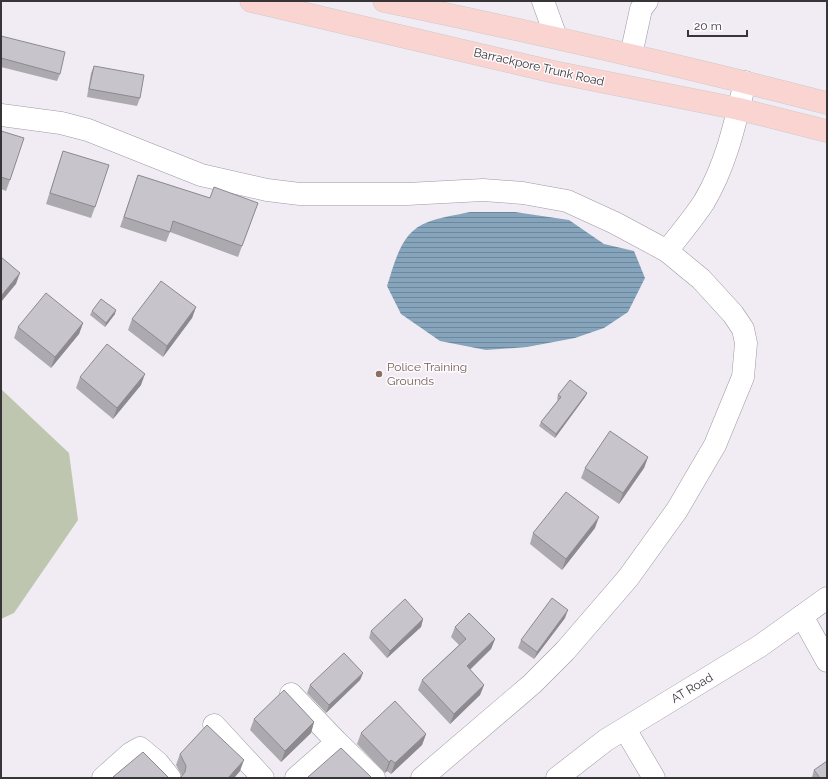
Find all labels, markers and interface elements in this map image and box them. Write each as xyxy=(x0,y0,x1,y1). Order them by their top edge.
scale bar xyxy=(688,12,747,38)
text: 20 m xyxy=(694,19,722,33)
street label: Barrackpore Trunk Road xyxy=(472,45,606,89)
place label: Police Training Grounds xyxy=(387,360,467,388)
marker: Police Training Grounds xyxy=(374,369,384,379)
street label: AT Road xyxy=(669,670,715,706)

